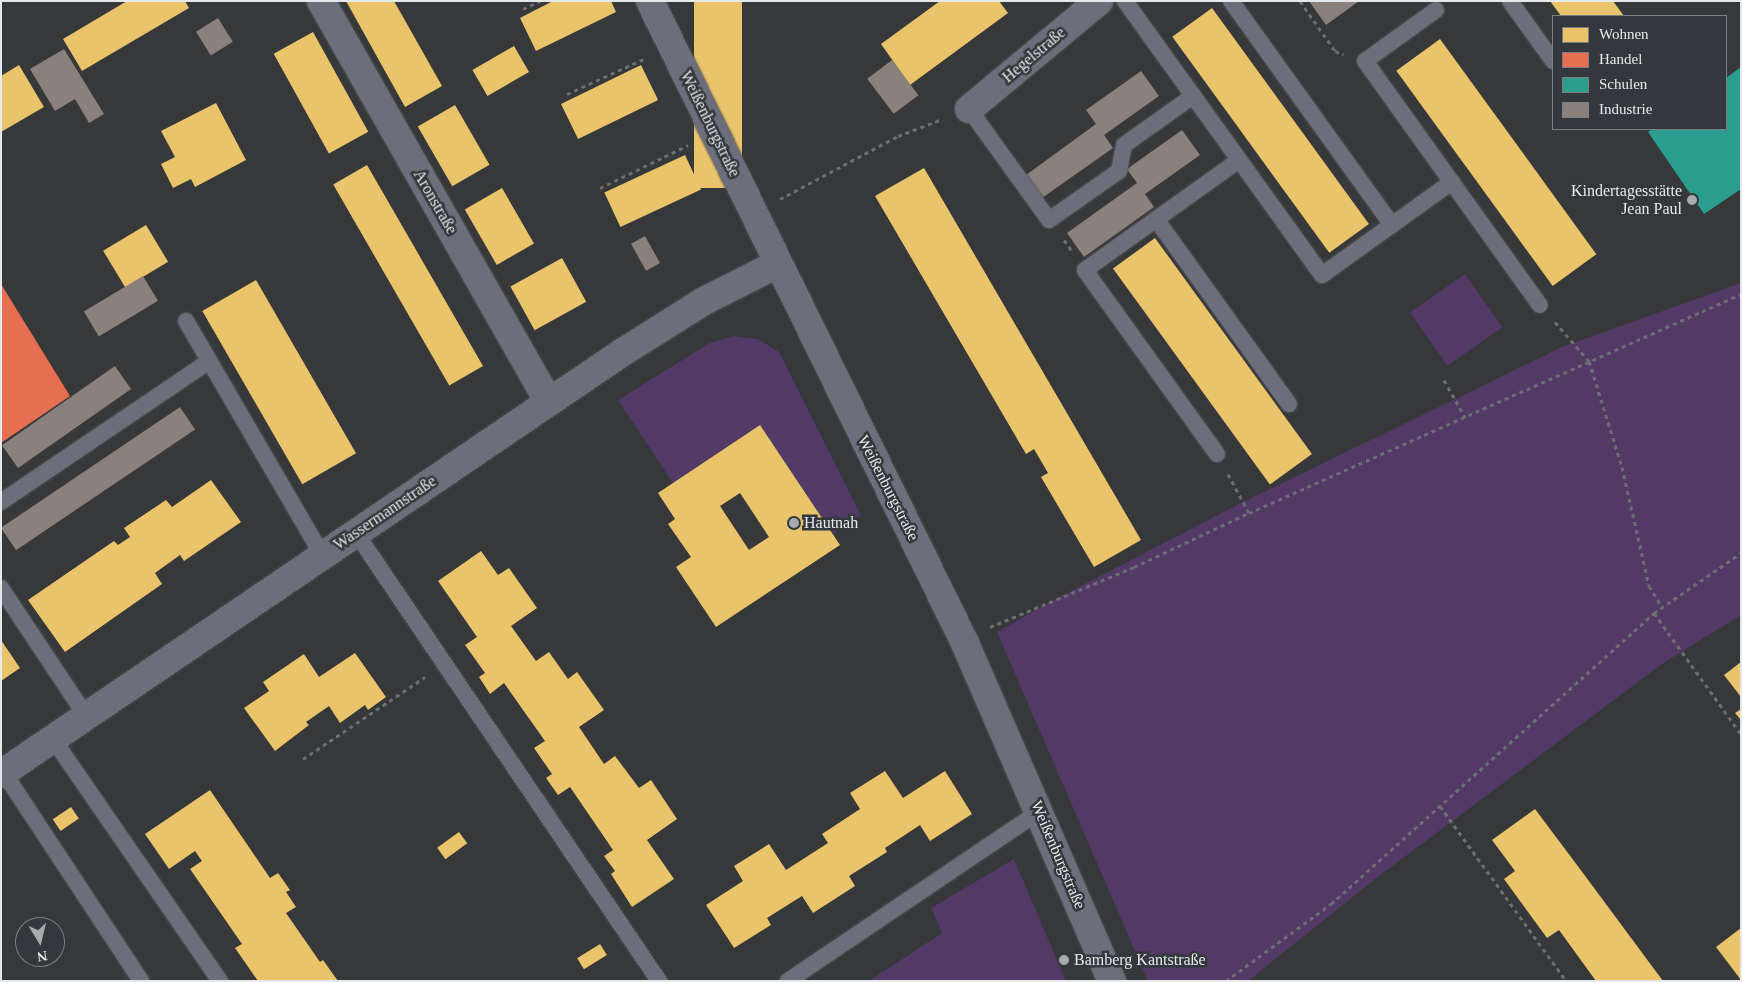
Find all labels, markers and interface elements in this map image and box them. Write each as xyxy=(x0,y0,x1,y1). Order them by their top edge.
legend xyxy=(1552,15,1727,130)
street label: Hegelstraße xyxy=(999,23,1069,87)
text: Wohnen xyxy=(1599,26,1649,42)
text: Handel xyxy=(1599,51,1642,67)
street label: Weißenburgstraße xyxy=(676,68,744,180)
text: Schulen xyxy=(1599,76,1647,92)
text: Industrie xyxy=(1599,101,1652,117)
street label: Aronstraße xyxy=(409,166,461,238)
place label: Kindertagesstätte Jean Paul xyxy=(1571,181,1682,219)
marker: Kindertagesstätte Jean Paul xyxy=(1686,194,1698,206)
street label: Weißenburgstraße xyxy=(853,432,923,544)
street label: Wassermannstraße xyxy=(330,472,440,554)
place label: Hautnah xyxy=(804,513,858,533)
marker: Hautnah xyxy=(788,517,800,529)
street label: Weißenburgstraße xyxy=(1027,798,1089,912)
north arrow xyxy=(15,917,65,967)
text: N xyxy=(36,948,48,965)
place label: Bamberg Kantstraße xyxy=(1074,950,1206,970)
marker: Bamberg Kantstraße xyxy=(1058,954,1070,966)

